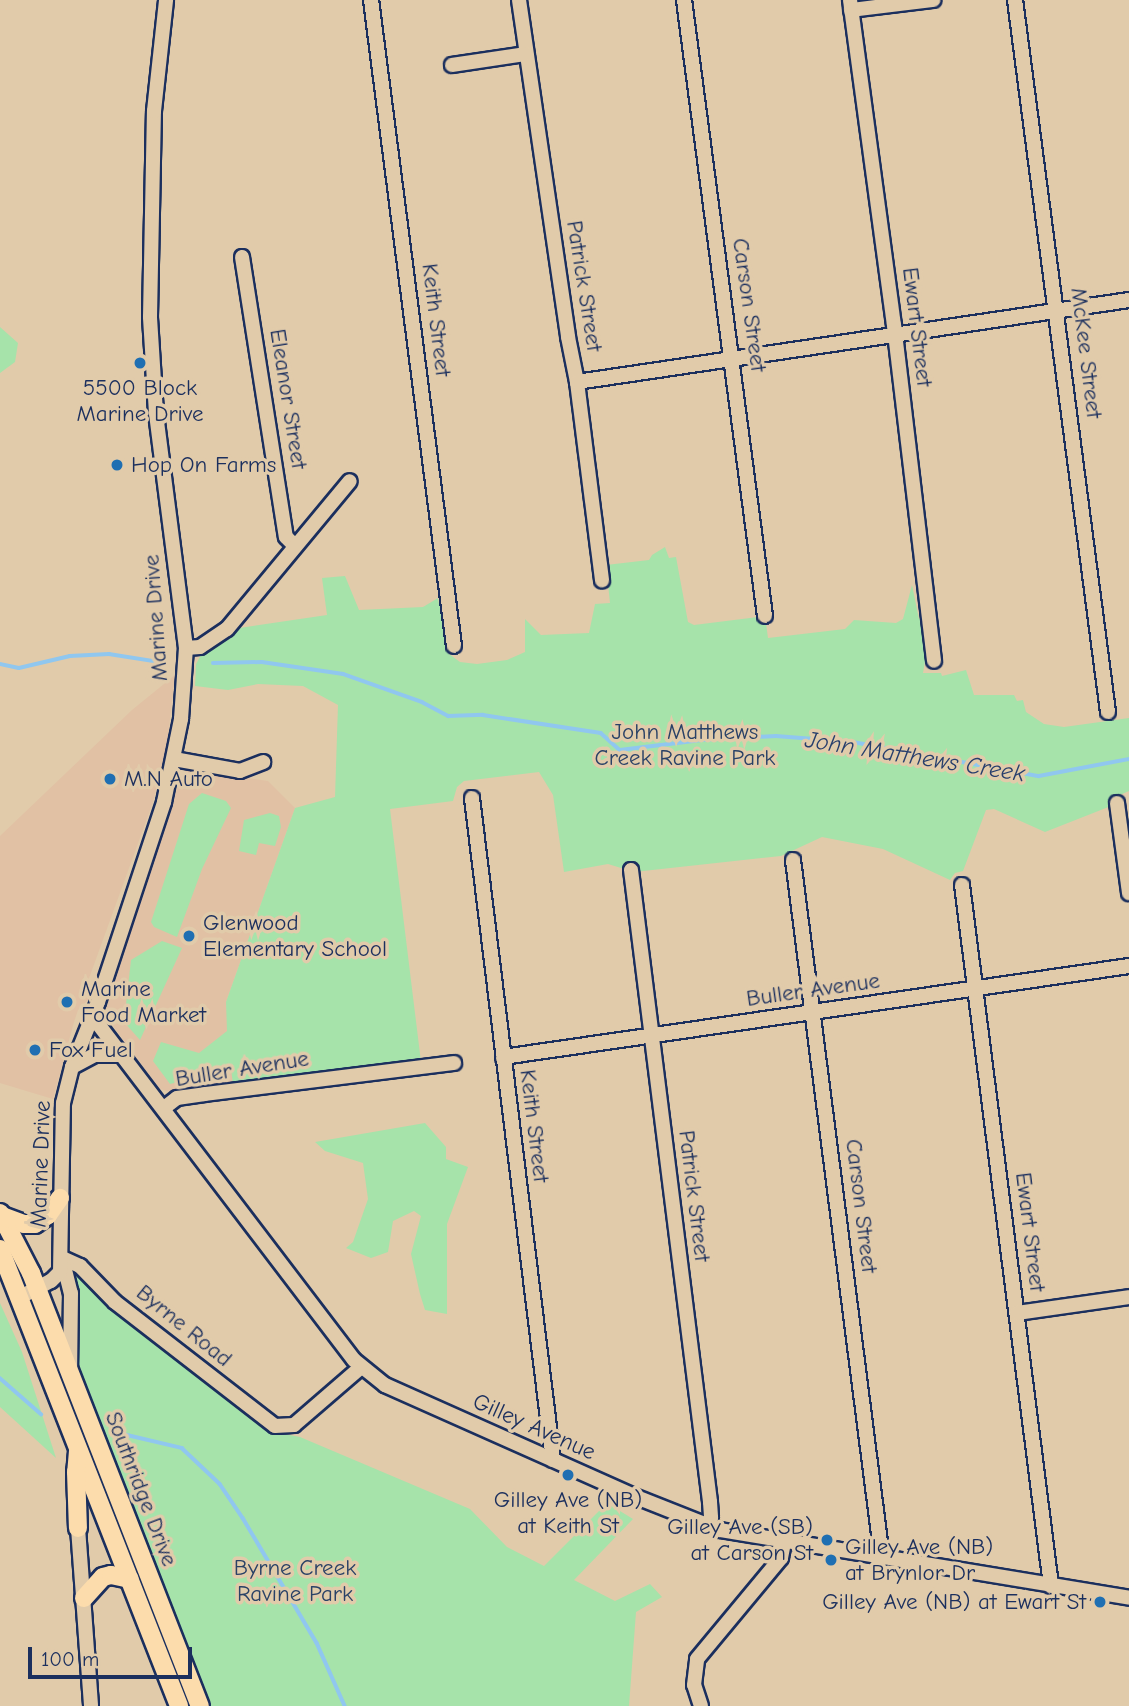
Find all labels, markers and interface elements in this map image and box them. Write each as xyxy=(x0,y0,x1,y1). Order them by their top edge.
street label: Patrick Street xyxy=(560,219,608,353)
street label: Carson Street xyxy=(726,236,772,374)
street label: Keith Street xyxy=(415,262,457,378)
street label: Ewart Street xyxy=(896,266,938,388)
street label: McKee Street xyxy=(1064,286,1108,420)
street label: Eleanor Street xyxy=(263,327,313,471)
marker: 5500 Block Marine Drive xyxy=(132,355,148,371)
place label: 5500 Block Marine Drive xyxy=(77,374,203,428)
place label: Hop On Farms xyxy=(131,451,276,479)
marker: Hop On Farms xyxy=(109,457,125,473)
street label: Marine Drive xyxy=(138,554,174,682)
park label: John Matthews Creek Ravine Park xyxy=(595,718,775,772)
water label: John Matthews Creek xyxy=(803,725,1027,789)
place label: M.N Auto xyxy=(124,765,213,793)
marker: M.N Auto xyxy=(102,771,118,787)
place label: Glenwood Elementary School xyxy=(203,909,387,963)
marker: Glenwood Elementary School xyxy=(181,928,197,944)
street label: Buller Avenue xyxy=(745,967,881,1013)
place label: Marine Food Market xyxy=(81,975,206,1029)
marker: Marine Food Market xyxy=(59,994,75,1010)
place label: Fox Fuel xyxy=(49,1036,133,1064)
marker: Fox Fuel xyxy=(27,1042,43,1058)
street label: Buller Avenue xyxy=(173,1045,311,1093)
street label: Keith Street xyxy=(513,1068,555,1184)
street label: Marine Drive xyxy=(25,1100,57,1228)
street label: Patrick Street xyxy=(672,1129,716,1263)
street label: Carson Street xyxy=(839,1137,883,1275)
street label: Ewart Street xyxy=(1009,1171,1051,1293)
street label: Byrne Road xyxy=(131,1279,237,1373)
street label: Gilley Avenue xyxy=(468,1388,600,1466)
street label: Southridge Drive xyxy=(99,1408,183,1570)
marker: Gilley Ave (NB) at Keith St xyxy=(560,1467,576,1483)
place label: Gilley Ave (NB) at Keith St xyxy=(494,1486,642,1540)
place label: Gilley Ave (SB) at Carson St xyxy=(667,1513,813,1567)
marker: Gilley Ave (SB) at Carson St xyxy=(819,1532,835,1548)
place label: Gilley Ave (NB) at Brynlor Dr xyxy=(845,1533,993,1587)
marker: Gilley Ave (NB) at Brynlor Dr xyxy=(823,1552,839,1568)
park label: Byrne Creek Ravine Park xyxy=(234,1554,356,1608)
place label: Gilley Ave (NB) at Ewart St xyxy=(822,1588,1086,1616)
marker: Gilley Ave (NB) at Ewart St xyxy=(1092,1594,1108,1610)
scale bar xyxy=(32,1632,196,1676)
text: 100 m xyxy=(41,1647,99,1671)

